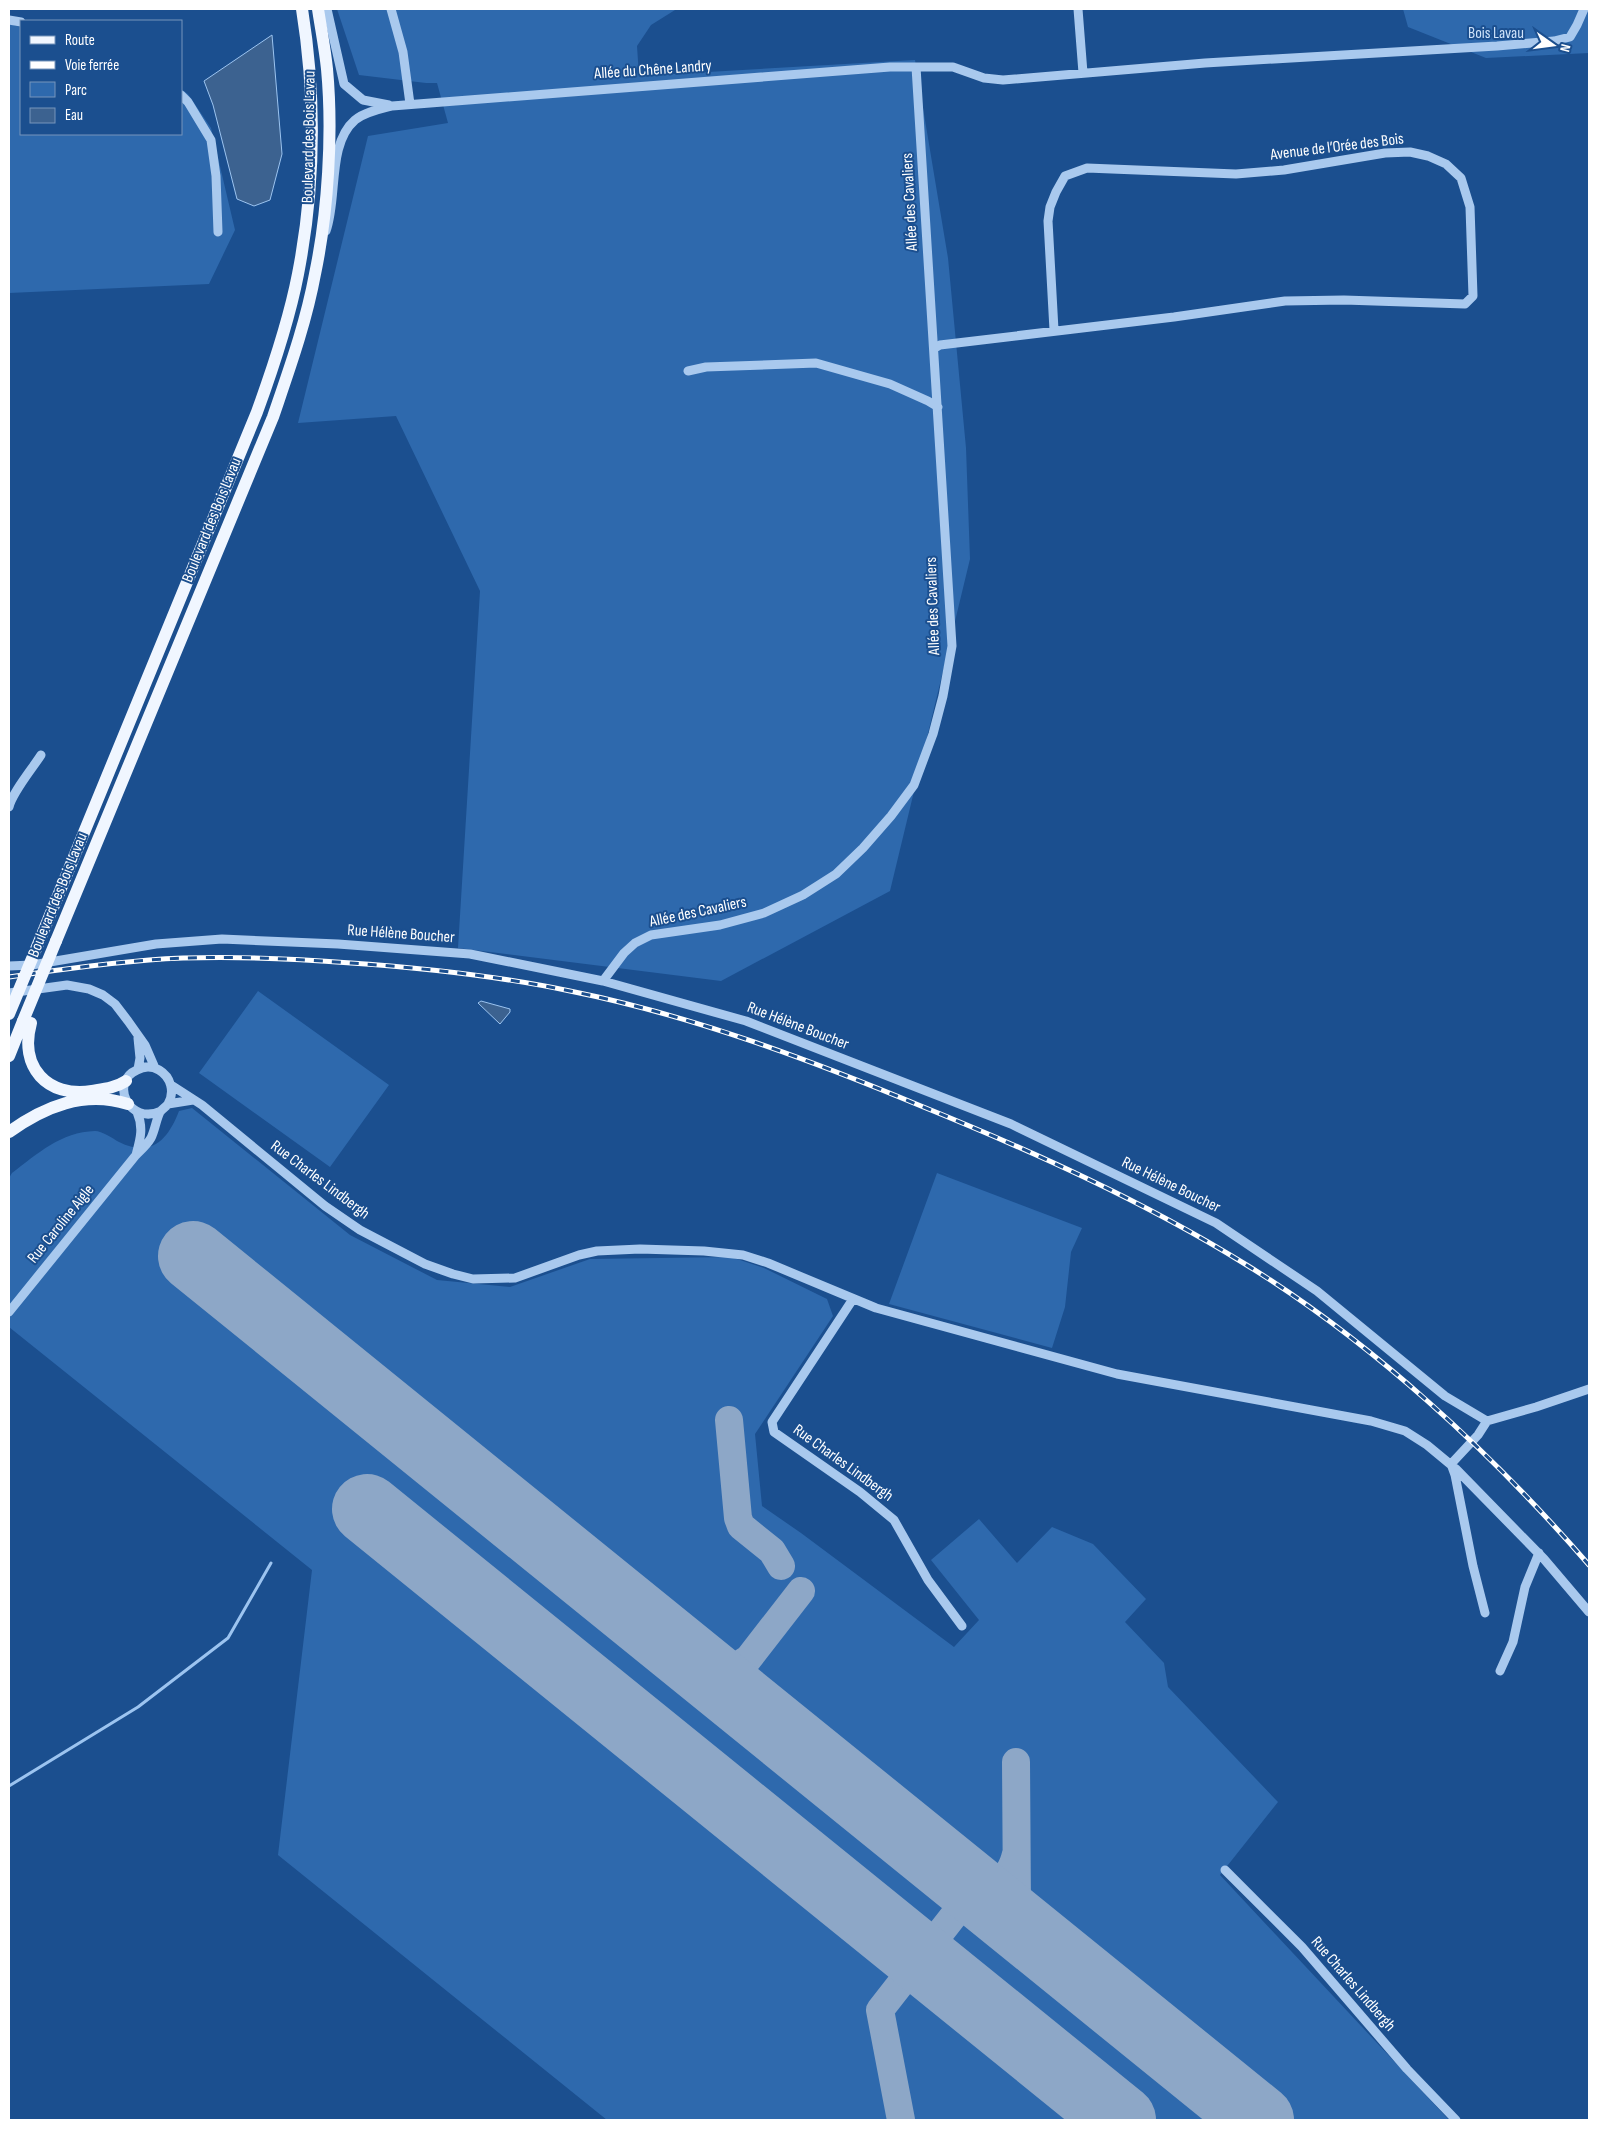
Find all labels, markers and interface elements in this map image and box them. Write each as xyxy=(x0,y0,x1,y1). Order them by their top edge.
legend xyxy=(20,20,182,135)
north arrow xyxy=(1528,20,1578,70)
park label: Bois Lavau xyxy=(1468,24,1524,43)
text: Route xyxy=(65,31,95,50)
text: N xyxy=(1556,42,1574,54)
text: Voie ferrée xyxy=(65,56,119,75)
street label: Allée du Chêne Landry xyxy=(593,56,712,84)
street label: Boulevard des Bois Lavau xyxy=(298,71,320,203)
text: Parc xyxy=(65,81,87,100)
text: Eau xyxy=(65,106,83,125)
street label: Avenue de l’Orée des Bois xyxy=(1268,129,1405,165)
street label: Allée des Cavaliers xyxy=(898,152,922,253)
street label: Boulevard des Bois Lavau xyxy=(178,455,246,585)
street label: Allée des Cavaliers xyxy=(922,556,944,656)
street label: Boulevard des Bois Lavau xyxy=(24,830,92,960)
street label: Allée des Cavaliers xyxy=(647,892,748,932)
street label: Rue Hélène Boucher xyxy=(347,921,456,947)
street label: Rue Hélène Boucher xyxy=(744,998,852,1054)
street label: Rue Charles Lindbergh xyxy=(267,1137,373,1223)
street label: Rue Hélène Boucher xyxy=(1118,1153,1224,1217)
street label: Rue Caroline Aigle xyxy=(24,1181,98,1267)
street label: Rue Charles Lindbergh xyxy=(789,1420,897,1506)
street label: Rue Charles Lindbergh xyxy=(1307,1933,1399,2035)

